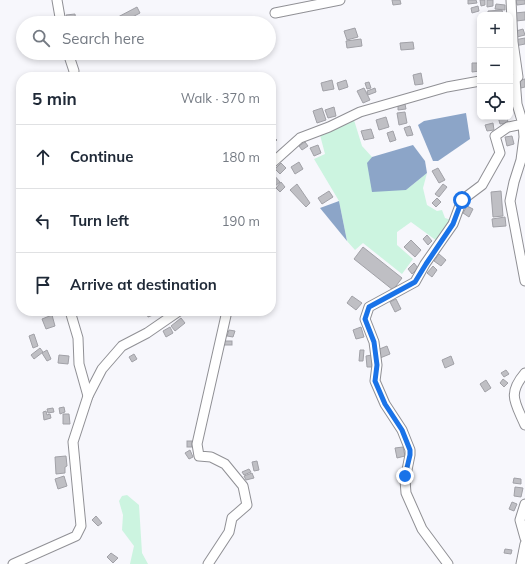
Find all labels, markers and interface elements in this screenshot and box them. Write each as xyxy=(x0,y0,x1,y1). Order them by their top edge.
map controls xyxy=(477,12,513,120)
button: + xyxy=(477,12,513,48)
search box xyxy=(16,16,276,60)
icon: search xyxy=(30,27,52,49)
text: Search here xyxy=(62,29,144,48)
button: − xyxy=(477,48,513,84)
button: locate xyxy=(477,84,513,120)
text: 5 min xyxy=(32,88,77,109)
text: Walk · 370 m xyxy=(181,90,260,106)
icon: ahead xyxy=(32,146,54,168)
text: Continue xyxy=(70,147,133,166)
text: 180 m xyxy=(222,149,260,165)
route start xyxy=(453,191,471,209)
icon: left xyxy=(32,210,54,232)
text: Turn left xyxy=(70,211,129,230)
text: 190 m xyxy=(222,213,260,229)
icon: arrive xyxy=(32,274,54,296)
text: Arrive at destination xyxy=(70,275,217,294)
route end xyxy=(396,467,414,485)

